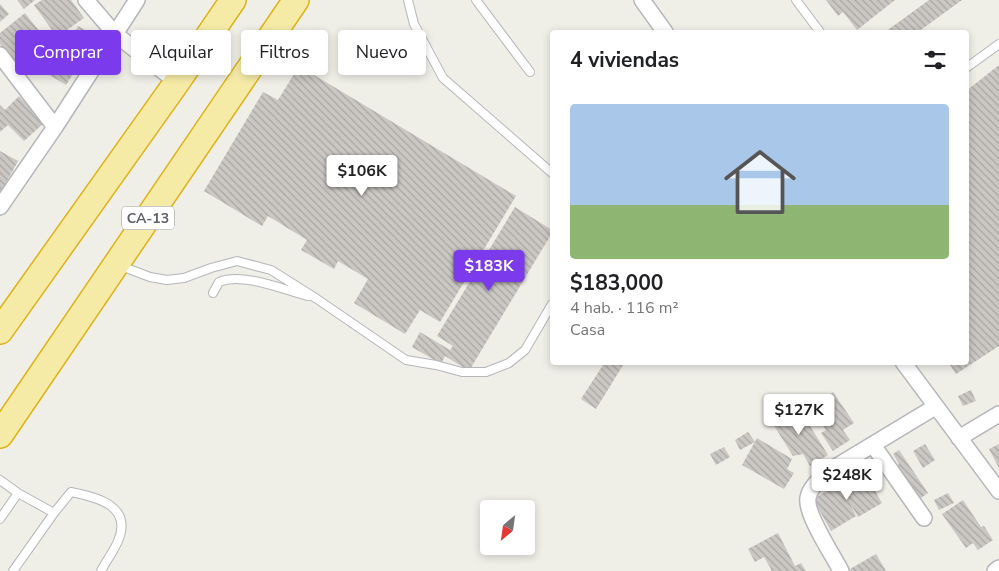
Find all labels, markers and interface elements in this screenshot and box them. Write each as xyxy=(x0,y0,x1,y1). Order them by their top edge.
chip: Comprar xyxy=(15,30,121,75)
chip: Alquilar xyxy=(131,30,231,75)
chip: Filtros xyxy=(241,30,328,75)
chip: Nuevo xyxy=(338,30,426,75)
text: 4 viviendas xyxy=(570,46,679,74)
icon: filters xyxy=(921,46,949,74)
icon: home xyxy=(715,137,805,227)
pin: $106K xyxy=(327,154,397,197)
text: $106K xyxy=(337,160,387,182)
road number: CA-13 xyxy=(122,207,174,230)
pin: $183K xyxy=(454,250,524,292)
text: $183K xyxy=(464,255,514,277)
text: $183,000 xyxy=(570,269,663,297)
text: 4 hab. · 116 m² xyxy=(570,297,678,319)
text: Casa xyxy=(570,319,605,341)
pin: $127K xyxy=(764,394,834,436)
text: $127K xyxy=(774,399,824,421)
pin: $248K xyxy=(812,458,882,501)
text: $248K xyxy=(822,464,872,486)
north arrow xyxy=(480,500,535,555)
map controls xyxy=(480,500,535,555)

